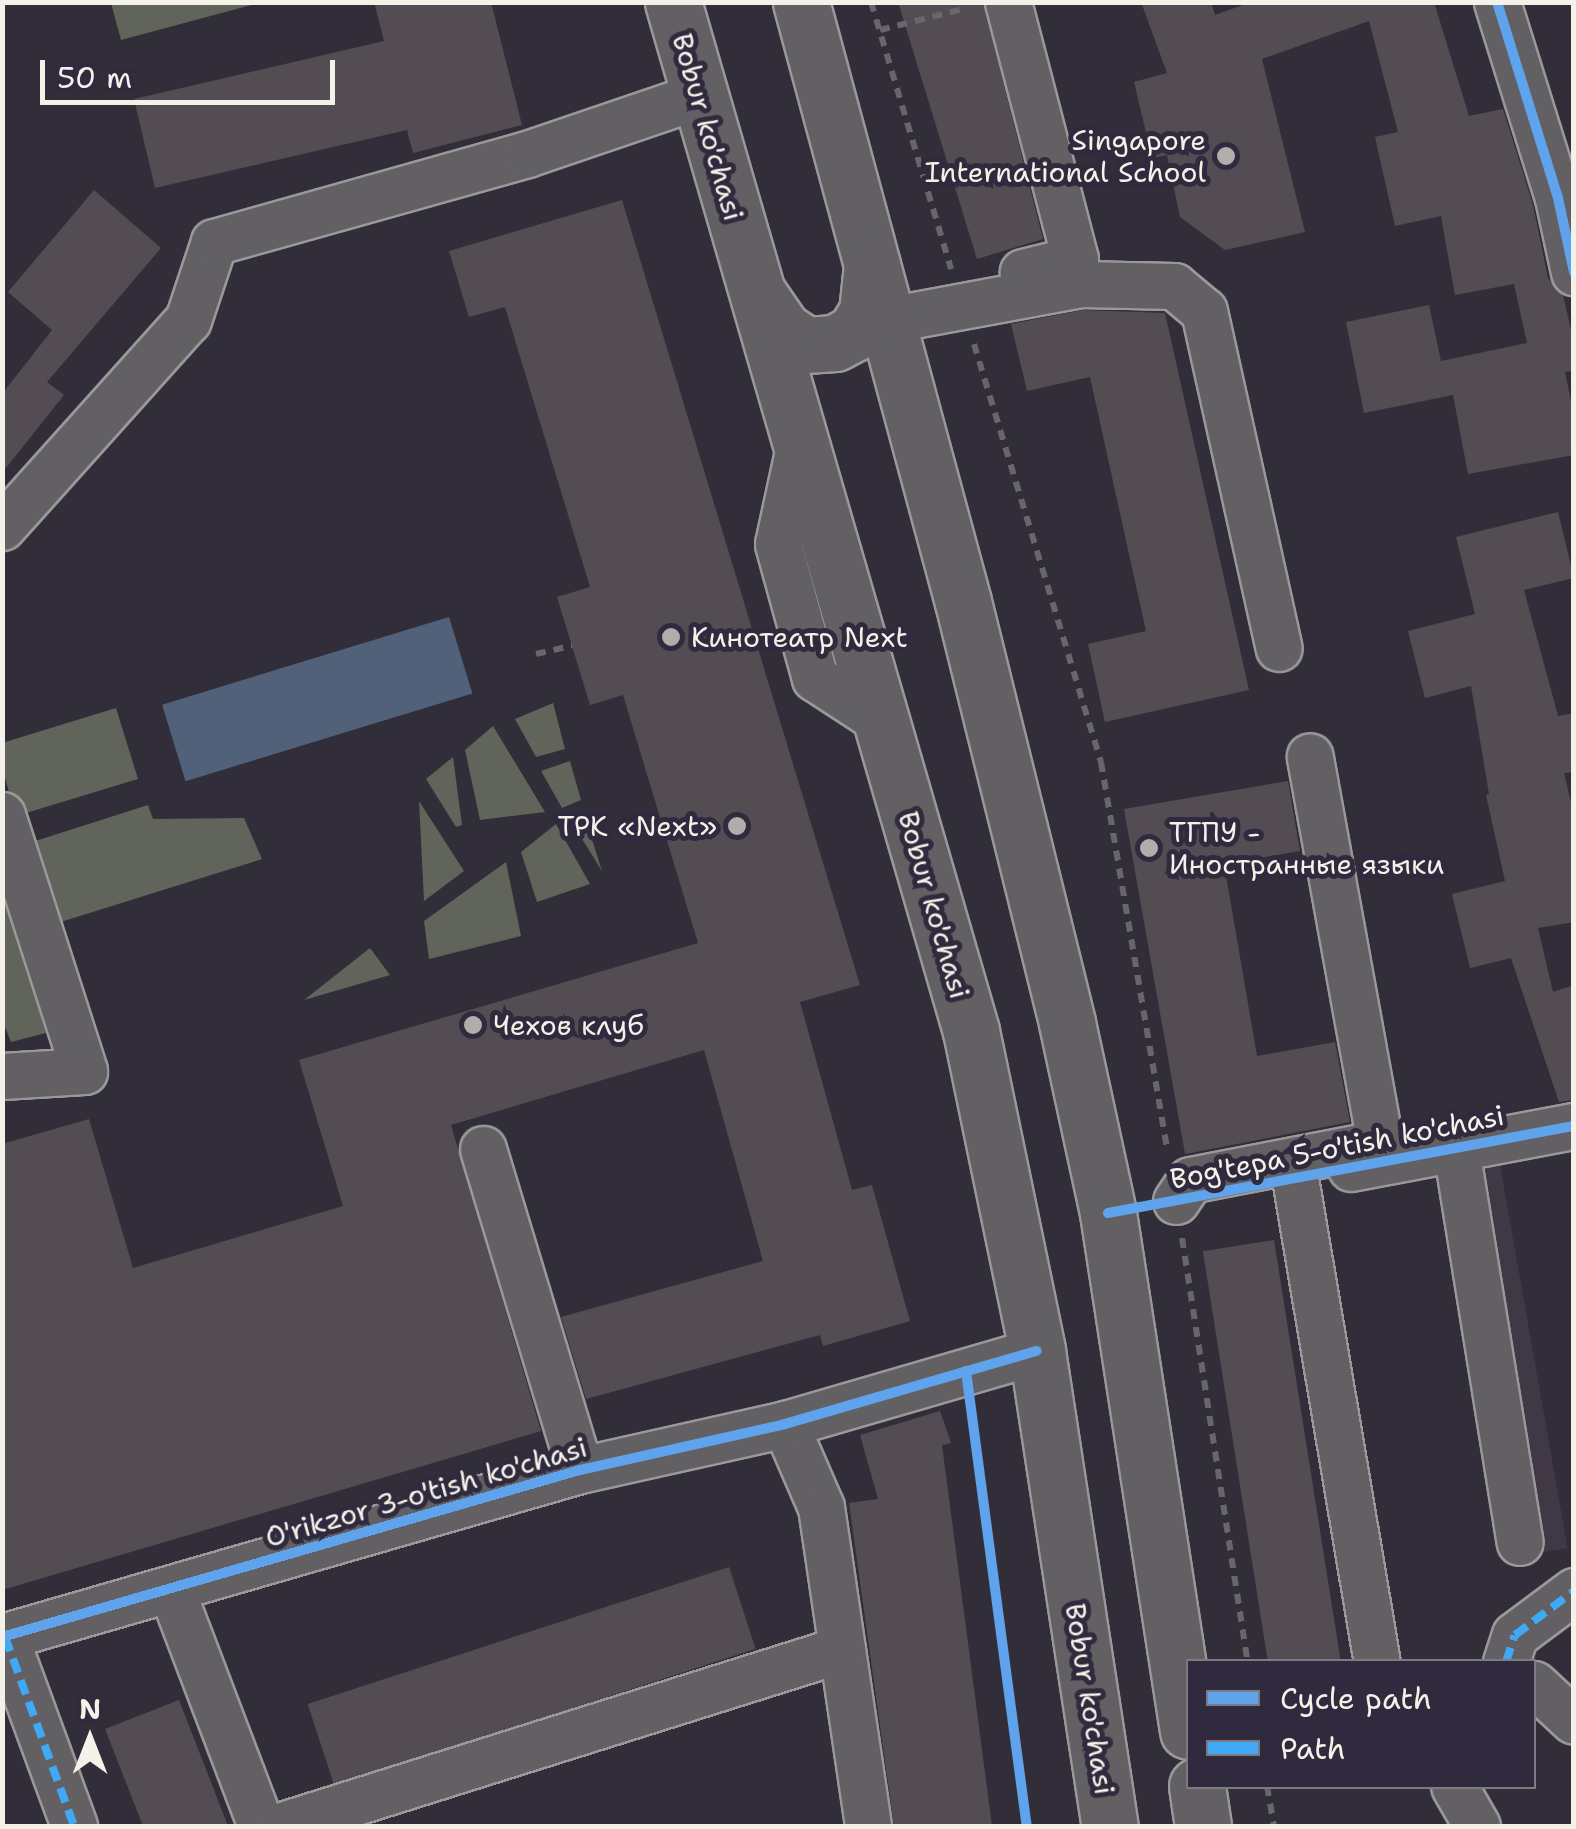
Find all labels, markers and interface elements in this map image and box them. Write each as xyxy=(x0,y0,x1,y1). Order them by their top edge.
street label: Bobur ko'chasi xyxy=(665,30,751,224)
scale bar xyxy=(45,40,340,102)
text: 50 m xyxy=(57,57,132,98)
place label: Singapore International School xyxy=(925,123,1206,189)
marker: Singapore International School xyxy=(1215,145,1237,167)
place label: Кинотеатр Next xyxy=(691,620,908,654)
marker: Кинотеатр Next xyxy=(660,626,682,648)
street label: Bobur ko'chasi xyxy=(891,808,977,1002)
place label: ТРК «Next» xyxy=(558,809,717,843)
marker: ТРК «Next» xyxy=(726,815,748,837)
place label: ТГПУ - Иностранные языки xyxy=(1169,815,1444,881)
marker: ТГПУ - Иностранные языки xyxy=(1138,837,1160,859)
place label: Чехов клуб xyxy=(493,1008,644,1042)
marker: Чехов клуб xyxy=(462,1014,484,1036)
street label: Bog'tepa 5-o'tish ko'chasi xyxy=(1167,1098,1507,1196)
street label: O'rikzor 3-o'tish ko'chasi xyxy=(261,1430,591,1554)
street label: Bobur ko'chasi xyxy=(1058,1601,1122,1797)
legend xyxy=(1186,1659,1536,1789)
text: Cycle path xyxy=(1280,1678,1432,1719)
north arrow xyxy=(40,1689,140,1789)
text: N xyxy=(79,1690,101,1728)
text: Path xyxy=(1280,1728,1346,1769)

